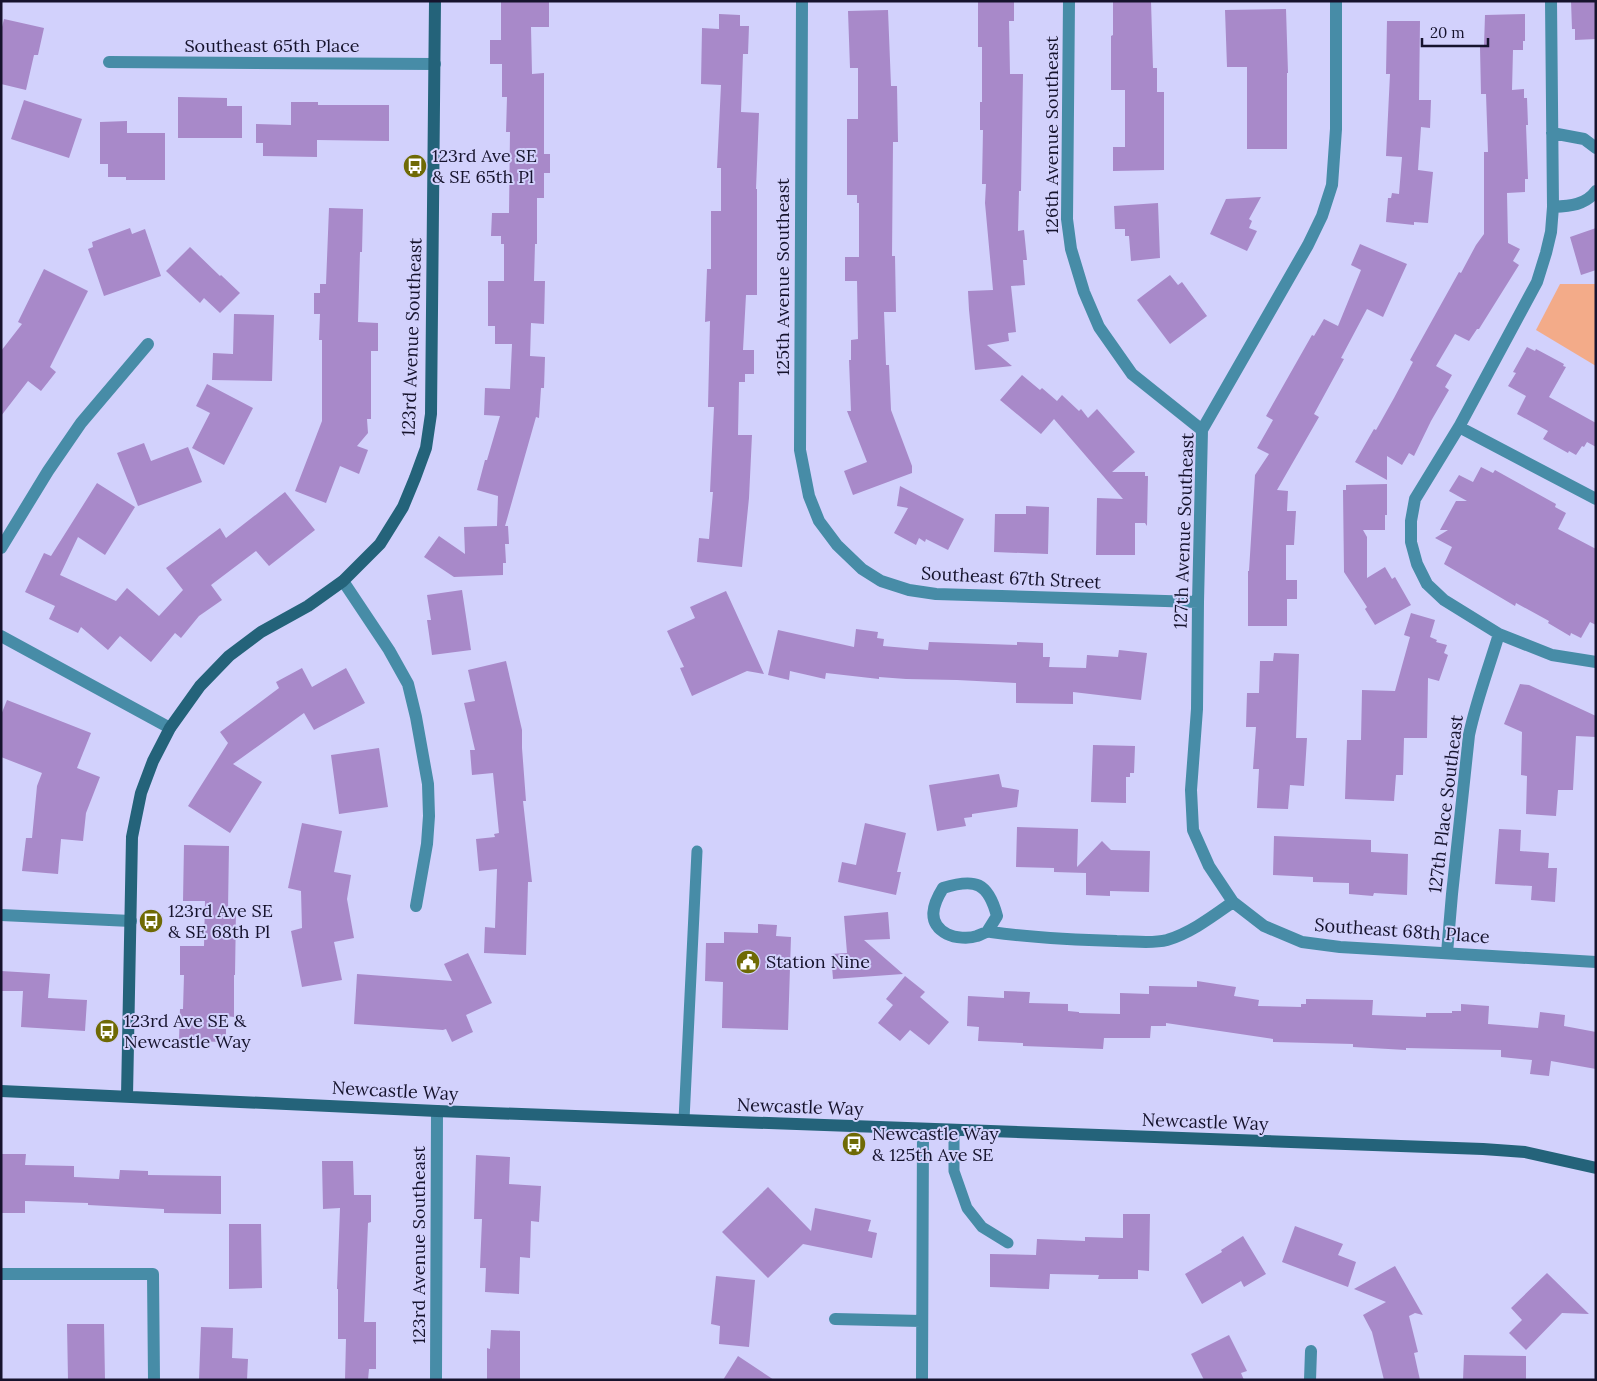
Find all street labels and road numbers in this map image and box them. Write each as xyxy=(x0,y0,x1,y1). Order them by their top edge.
street label: Southeast 65th Place xyxy=(184,34,360,57)
street label: 126th Avenue Southeast xyxy=(1040,36,1063,234)
street label: 125th Avenue Southeast xyxy=(771,178,794,376)
street label: 123rd Avenue Southeast xyxy=(397,237,426,437)
street label: 127th Avenue Southeast xyxy=(1169,432,1198,630)
street label: Southeast 67th Street xyxy=(920,561,1102,594)
street label: 127th Place Southeast xyxy=(1423,713,1468,894)
street label: Southeast 68th Place xyxy=(1314,913,1491,948)
street label: Newcastle Way xyxy=(331,1076,459,1105)
street label: Newcastle Way xyxy=(736,1093,864,1120)
street label: Newcastle Way xyxy=(1141,1108,1269,1135)
street label: 123rd Avenue Southeast xyxy=(407,1146,430,1344)

